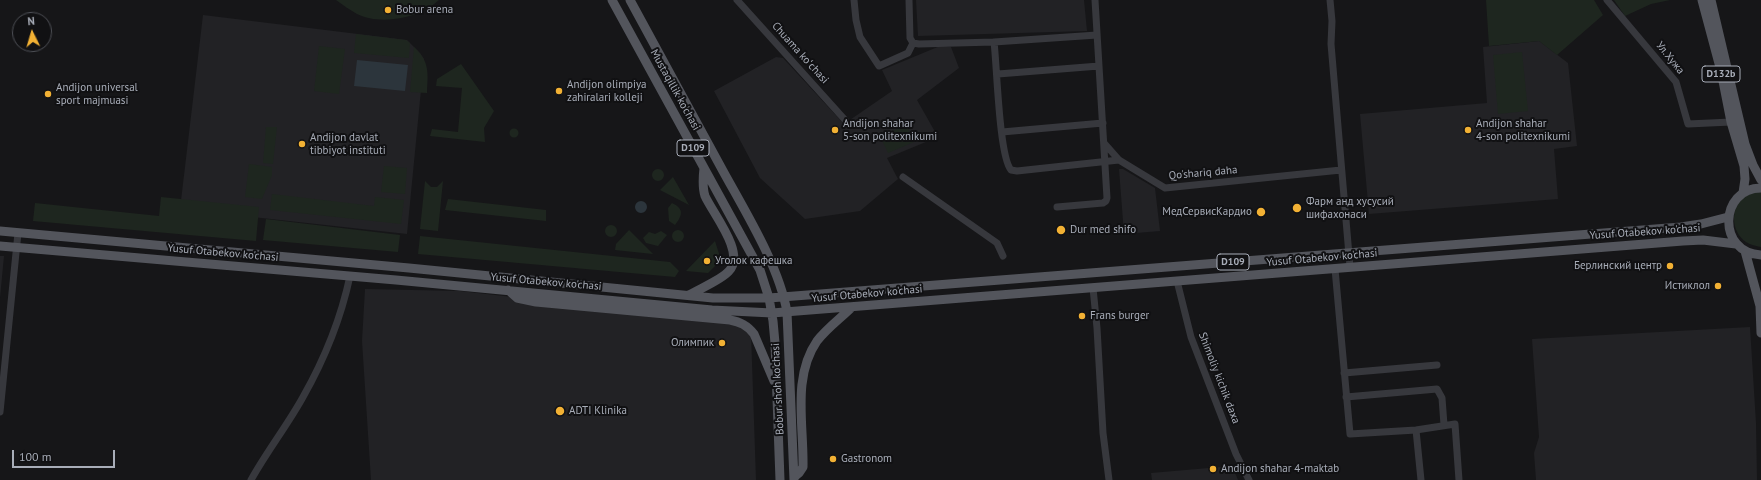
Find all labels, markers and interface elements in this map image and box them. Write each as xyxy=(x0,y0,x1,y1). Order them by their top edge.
place label: Bobur arena xyxy=(396,3,453,17)
marker: Bobur arena xyxy=(383,5,393,15)
north arrow xyxy=(12,12,52,52)
text: N xyxy=(27,14,35,28)
street label: Chuama koʻchasi xyxy=(769,19,831,87)
street label: Ул.Хужа xyxy=(1653,39,1687,77)
street label: Mustaqillik ko'chasi xyxy=(647,47,703,133)
road number: D132b xyxy=(1702,66,1740,82)
place label: Andijon olimpiya zahiralari kolleji xyxy=(567,78,647,104)
place label: Andijon universal sport majmuasi xyxy=(56,81,138,107)
marker: Andijon olimpiya zahiralari kolleji xyxy=(554,86,564,96)
marker: Andijon universal sport majmuasi xyxy=(43,89,53,99)
place label: Andijon shahar 5-son politexnikumi xyxy=(843,117,937,143)
place label: Andijon shahar 4-son politexnikumi xyxy=(1476,117,1570,143)
marker: Andijon shahar 5-son politexnikumi xyxy=(830,125,840,135)
marker: Andijon shahar 4-son politexnikumi xyxy=(1463,125,1473,135)
place label: Andijon davlat tibbiyot instituti xyxy=(310,131,386,157)
marker: Andijon davlat tibbiyot instituti xyxy=(297,139,307,149)
road number: D109 xyxy=(677,140,709,156)
street label: Qo'shariq daha xyxy=(1168,163,1238,183)
place label: Фарм анд хусусий шифахонаси xyxy=(1306,195,1394,221)
marker: Фарм анд хусусий шифахонаси xyxy=(1291,202,1303,214)
place label: МедСервисКардио xyxy=(1162,205,1252,219)
marker: МедСервисКардио xyxy=(1255,206,1267,218)
street label: Yusuf Otabekov ko'chasi xyxy=(1589,222,1701,242)
place label: Dur med shifo xyxy=(1070,223,1136,237)
marker: Dur med shifo xyxy=(1055,224,1067,236)
street label: Yusuf Otabekov ko'chasi xyxy=(167,242,279,264)
street label: Yusuf Otabekov ko'chasi xyxy=(1266,247,1378,269)
place label: Уголок кафешка xyxy=(715,254,792,268)
road number: D109 xyxy=(1217,254,1249,270)
marker: Уголок кафешка xyxy=(702,256,712,266)
place label: Берлинский центр xyxy=(1574,259,1662,273)
marker: Берлинский центр xyxy=(1665,261,1675,271)
street label: Yusuf Otabekov ko'chasi xyxy=(490,271,602,293)
place label: Истиклол xyxy=(1665,279,1710,293)
marker: Истиклол xyxy=(1713,281,1723,291)
street label: Yusuf Otabekov ko'chasi xyxy=(811,283,923,305)
place label: Frans burger xyxy=(1090,309,1149,323)
marker: Frans burger xyxy=(1077,311,1087,321)
street label: Shimoliy kichik daxa xyxy=(1196,330,1242,426)
place label: Олимпик xyxy=(671,336,714,350)
marker: Олимпик xyxy=(717,338,727,348)
street label: Bobur shoh ko'chasi xyxy=(769,343,787,435)
place label: ADTI Klinika xyxy=(569,404,627,418)
marker: ADTI Klinika xyxy=(554,405,566,417)
scale bar xyxy=(14,442,117,468)
text: 100 m xyxy=(19,449,52,464)
place label: Gastronom xyxy=(841,452,892,466)
marker: Gastronom xyxy=(828,454,838,464)
place label: Andijon shahar 4-maktab xyxy=(1221,462,1339,476)
marker: Andijon shahar 4-maktab xyxy=(1208,464,1218,474)

